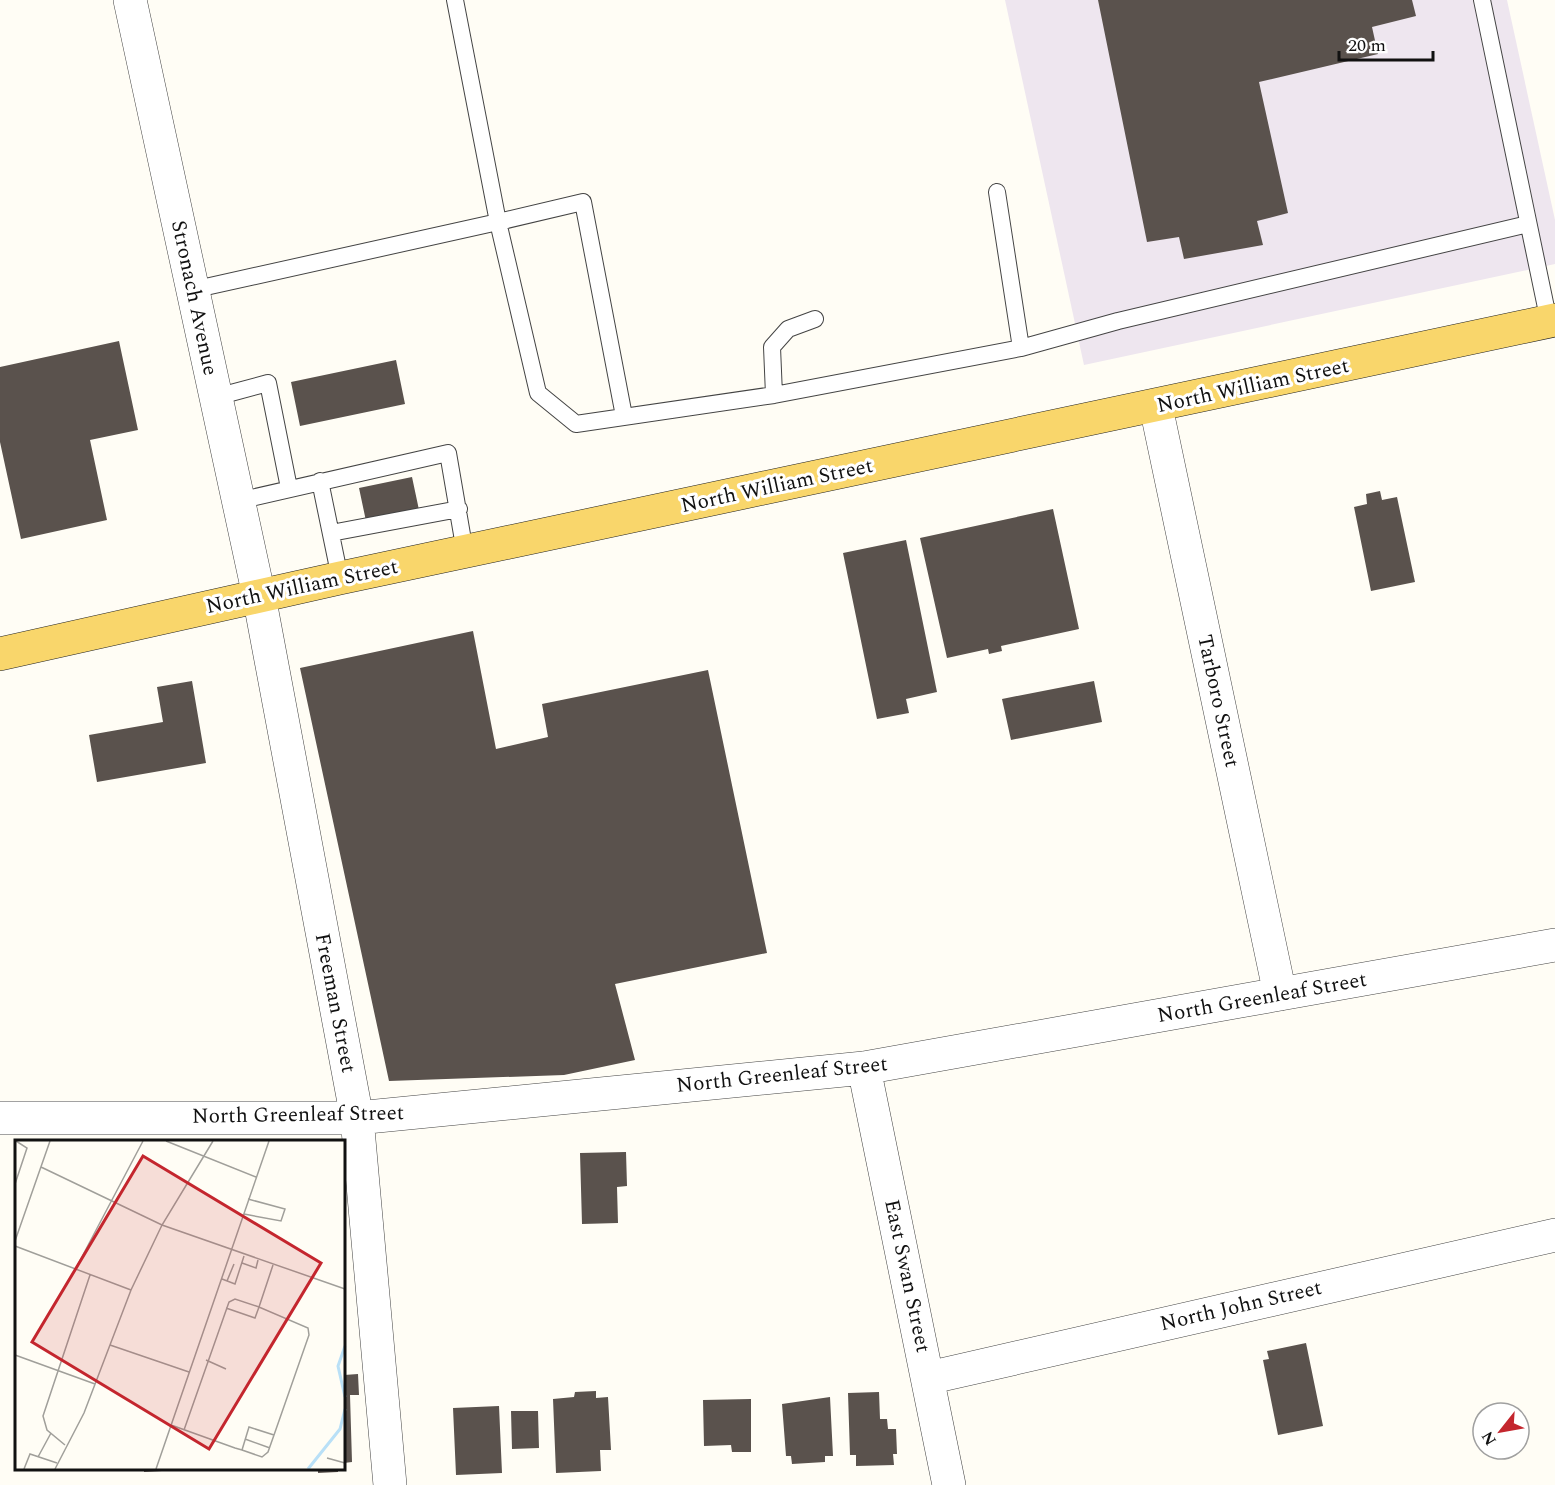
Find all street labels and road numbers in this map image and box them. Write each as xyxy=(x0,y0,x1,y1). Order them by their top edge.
street label: Stronach Avenue xyxy=(162,217,226,379)
street label: North William Street xyxy=(1154,350,1352,422)
street label: North William Street xyxy=(678,450,876,522)
street label: North William Street xyxy=(203,551,401,623)
street label: Tarboro Street xyxy=(1188,632,1248,770)
street label: Freeman Street xyxy=(306,930,364,1076)
street label: North Greenleaf Street xyxy=(1155,964,1369,1032)
street label: North Greenleaf Street xyxy=(675,1048,889,1102)
street label: North Greenleaf Street xyxy=(192,1097,404,1133)
street label: East Swan Street xyxy=(875,1197,939,1355)
street label: North John Street xyxy=(1157,1272,1325,1340)

